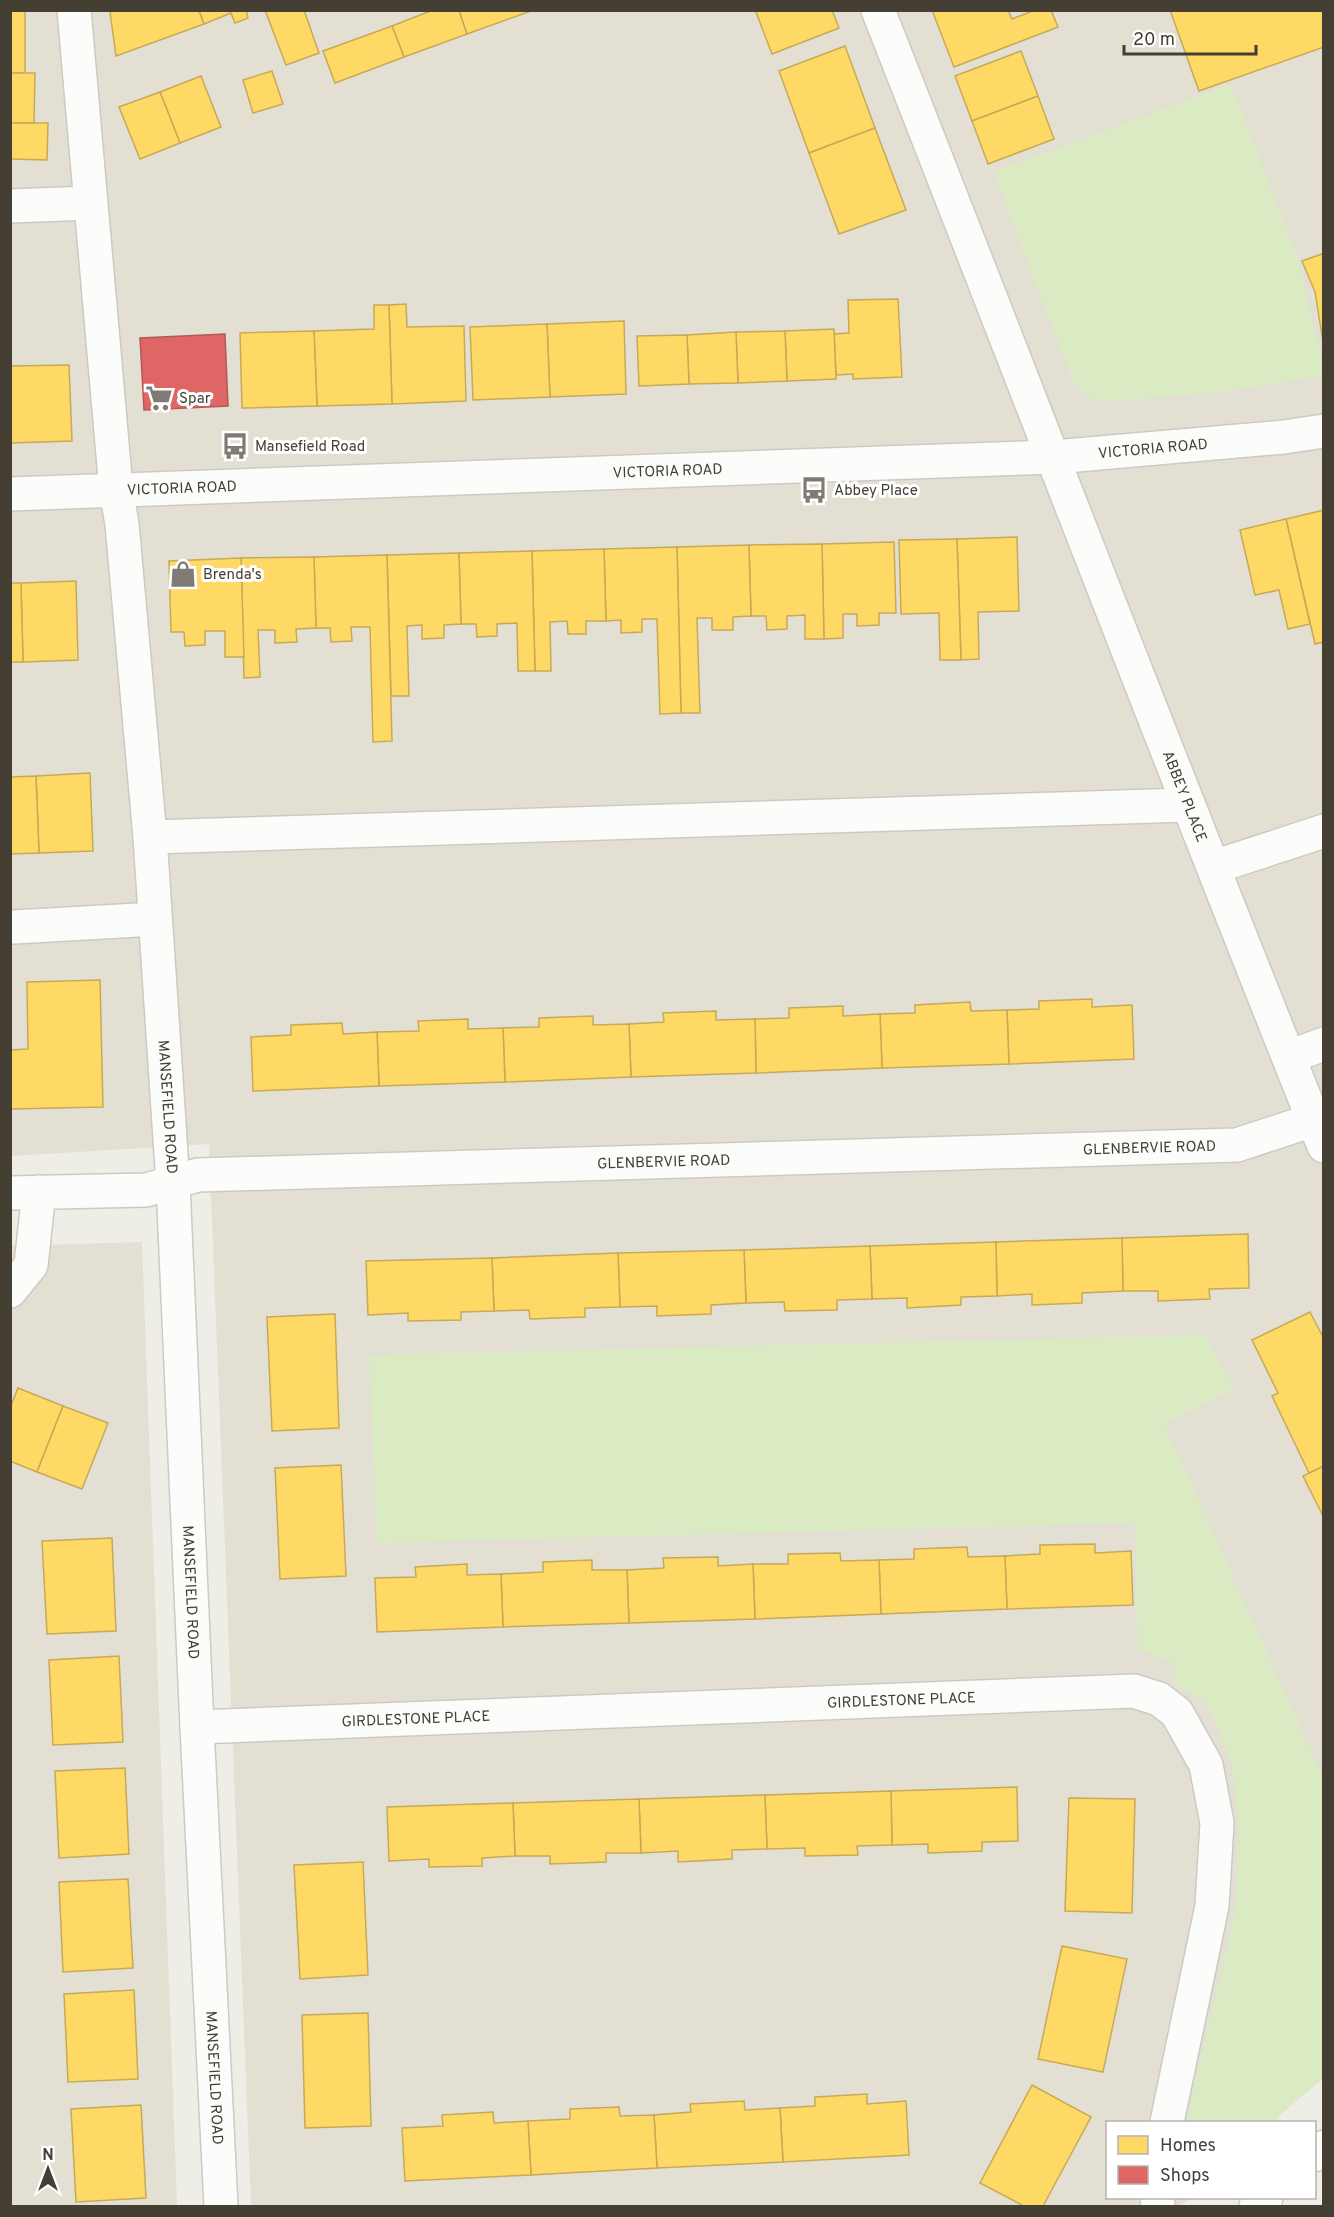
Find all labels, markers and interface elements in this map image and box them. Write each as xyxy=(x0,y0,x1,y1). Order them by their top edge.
scale bar xyxy=(1124,18,1256,56)
text: 20 m xyxy=(1133,29,1175,52)
supermarket icon: Spar xyxy=(144,383,174,413)
place label: Spar xyxy=(179,390,211,409)
bus stop icon: Mansefield Road xyxy=(220,431,250,461)
street label: VICTORIA ROAD xyxy=(1097,436,1209,464)
place label: Mansefield Road xyxy=(255,438,365,457)
street label: VICTORIA ROAD xyxy=(612,461,723,484)
bus stop icon: Abbey Place xyxy=(799,475,829,505)
street label: VICTORIA ROAD xyxy=(127,478,237,501)
place label: Abbey Place xyxy=(834,482,918,501)
shop icon: Brenda's xyxy=(168,559,198,589)
place label: Brenda's xyxy=(203,566,262,585)
street label: ABBEY PLACE xyxy=(1157,748,1210,845)
street label: MANSEFIELD ROAD xyxy=(152,1039,180,1175)
street label: GLENBERVIE ROAD xyxy=(1083,1138,1216,1160)
street label: GLENBERVIE ROAD xyxy=(597,1152,731,1174)
street label: MANSEFIELD ROAD xyxy=(177,1525,202,1660)
street label: GIRDLESTONE PLACE xyxy=(827,1689,976,1714)
street label: GIRDLESTONE PLACE xyxy=(341,1708,491,1732)
street label: MANSEFIELD ROAD xyxy=(200,2010,226,2145)
legend xyxy=(1106,2121,1316,2199)
text: Homes xyxy=(1160,2135,1216,2158)
north arrow xyxy=(18,2139,78,2199)
text: N xyxy=(42,2146,54,2166)
text: Shops xyxy=(1160,2165,1210,2188)

